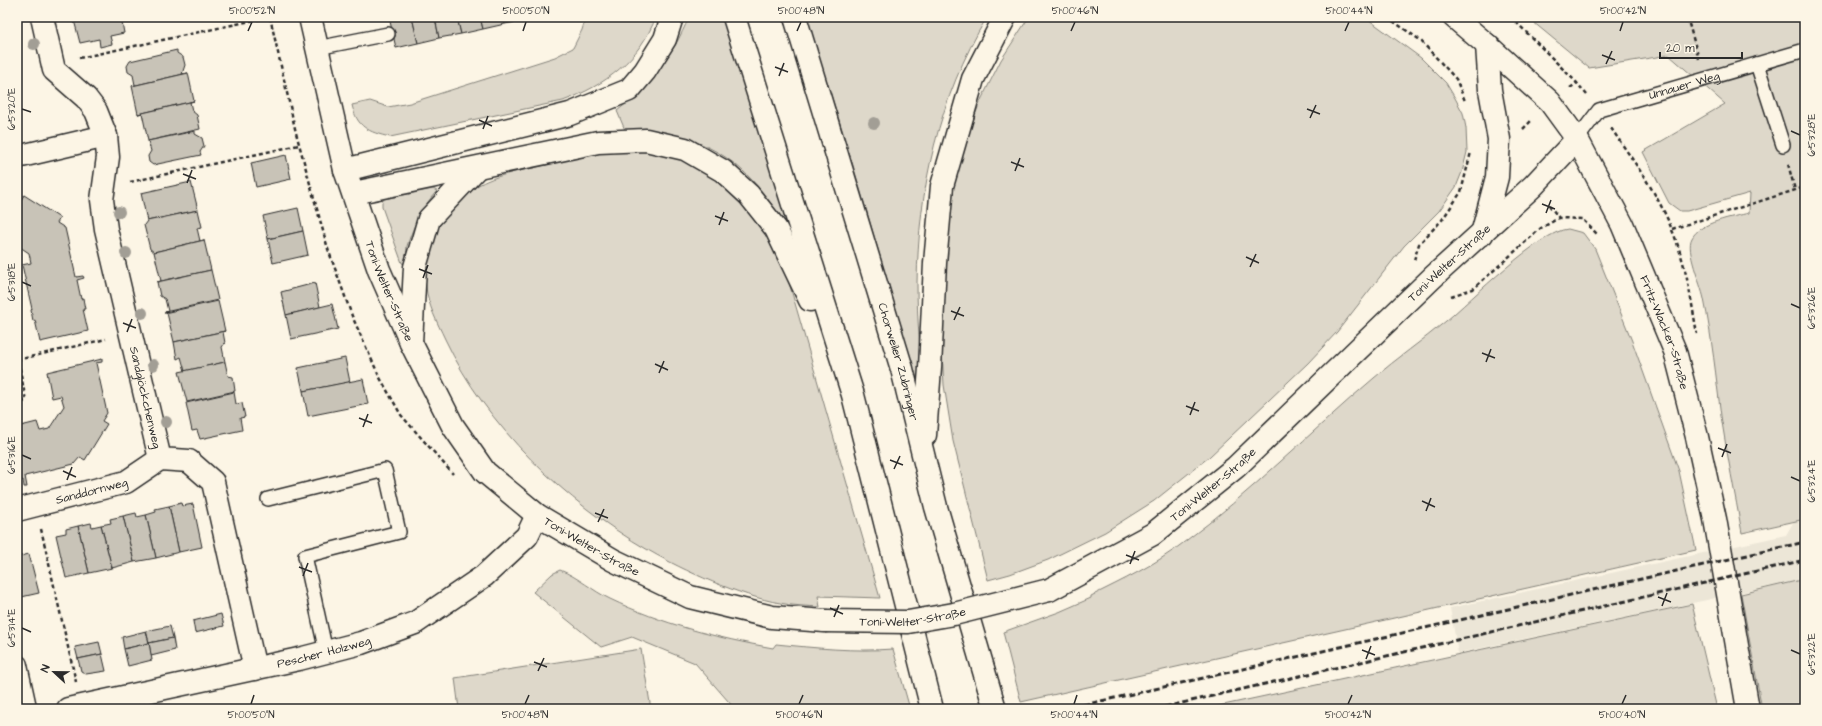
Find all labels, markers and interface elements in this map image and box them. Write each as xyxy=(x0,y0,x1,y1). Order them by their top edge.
text: 51°00'52"N xyxy=(229,4,275,18)
text: 51°00'50"N xyxy=(503,4,549,18)
text: 51°00'48"N xyxy=(778,4,824,18)
text: 51°00'46"N xyxy=(1052,4,1098,18)
text: 51°00'44"N xyxy=(1325,4,1373,18)
text: 51°00'42"N xyxy=(1600,4,1646,18)
scale bar xyxy=(1660,34,1742,60)
text: 20 m xyxy=(1666,40,1695,57)
street label: Unnauer Weg xyxy=(1647,67,1722,104)
text: 6°53'20"E xyxy=(5,88,19,130)
text: 6°53'28"E xyxy=(1805,114,1819,156)
street label: Toni-Welter-Straße xyxy=(1404,220,1495,306)
street label: Toni-Welter-Straße xyxy=(361,239,418,345)
text: 6°53'18"E xyxy=(5,263,19,301)
street label: Fritz-Wacker-Straße xyxy=(1635,273,1693,392)
text: 6°53'26"E xyxy=(1805,287,1819,329)
street label: Chorweiler Zubringer xyxy=(873,301,923,423)
street label: Sandglöckchenweg xyxy=(125,345,165,450)
text: 6°53'16"E xyxy=(5,436,19,474)
street label: Toni-Welter-Straße xyxy=(1167,444,1261,526)
text: 6°53'24"E xyxy=(1805,459,1819,503)
street label: Sanddornweg xyxy=(54,474,130,509)
street label: Toni-Welter-Straße xyxy=(541,513,643,581)
street label: Toni-Welter-Straße xyxy=(859,603,968,631)
text: 6°53'14"E xyxy=(5,609,19,647)
street label: Pescher Holzweg xyxy=(276,632,373,673)
text: 6°53'22"E xyxy=(1805,633,1819,675)
north arrow xyxy=(34,652,74,692)
text: N xyxy=(37,662,53,674)
text: 51°00'50"N xyxy=(228,708,274,722)
text: 51°00'48"N xyxy=(502,708,548,722)
text: 51°00'46"N xyxy=(776,708,822,722)
text: 51°00'44"N xyxy=(1050,708,1098,722)
text: 51°00'42"N xyxy=(1325,708,1371,722)
text: 51°00'40"N xyxy=(1599,708,1645,722)

